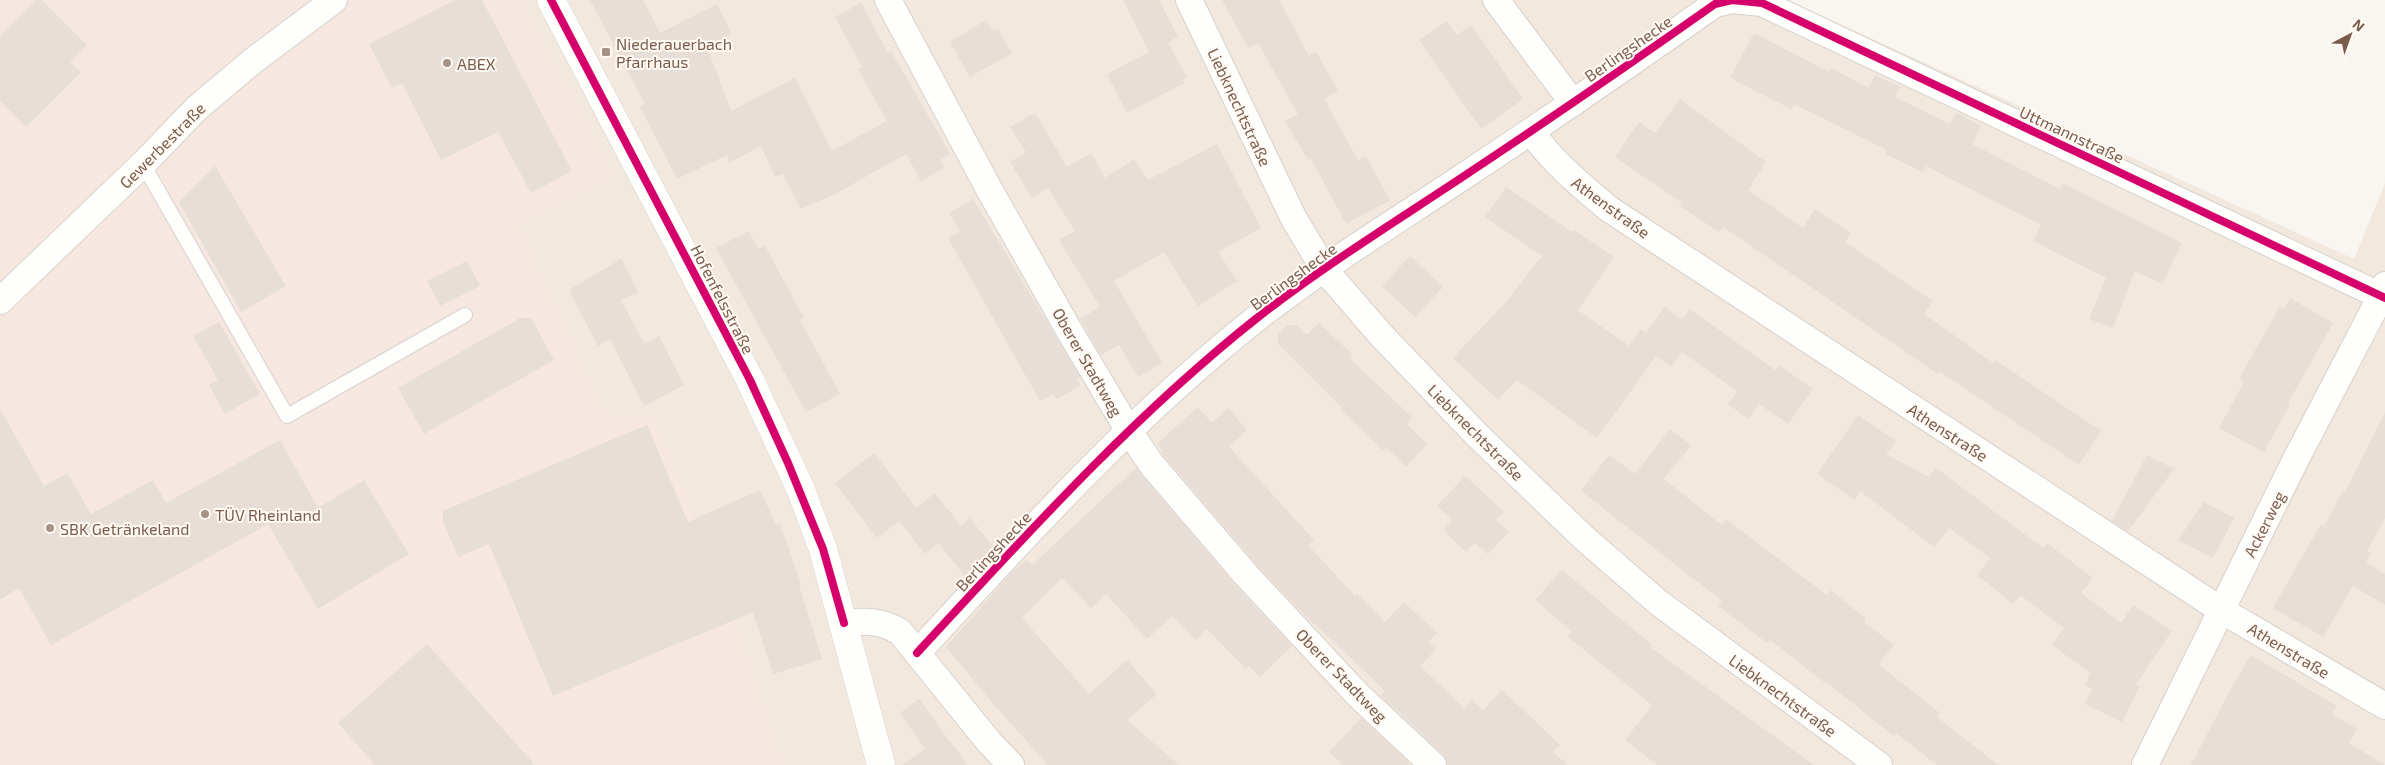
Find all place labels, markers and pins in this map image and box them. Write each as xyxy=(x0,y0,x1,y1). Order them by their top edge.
place label: Niederauerbach Pfarrhaus xyxy=(616,34,732,71)
marker: Niederauerbach Pfarrhaus xyxy=(600,46,612,58)
place label: ABEX xyxy=(457,54,496,73)
marker: ABEX xyxy=(441,57,453,69)
place label: TÜV Rheinland xyxy=(215,505,321,524)
marker: TÜV Rheinland xyxy=(199,508,211,520)
place label: SBK Getränkeland xyxy=(60,519,190,538)
marker: SBK Getränkeland xyxy=(44,522,56,534)

